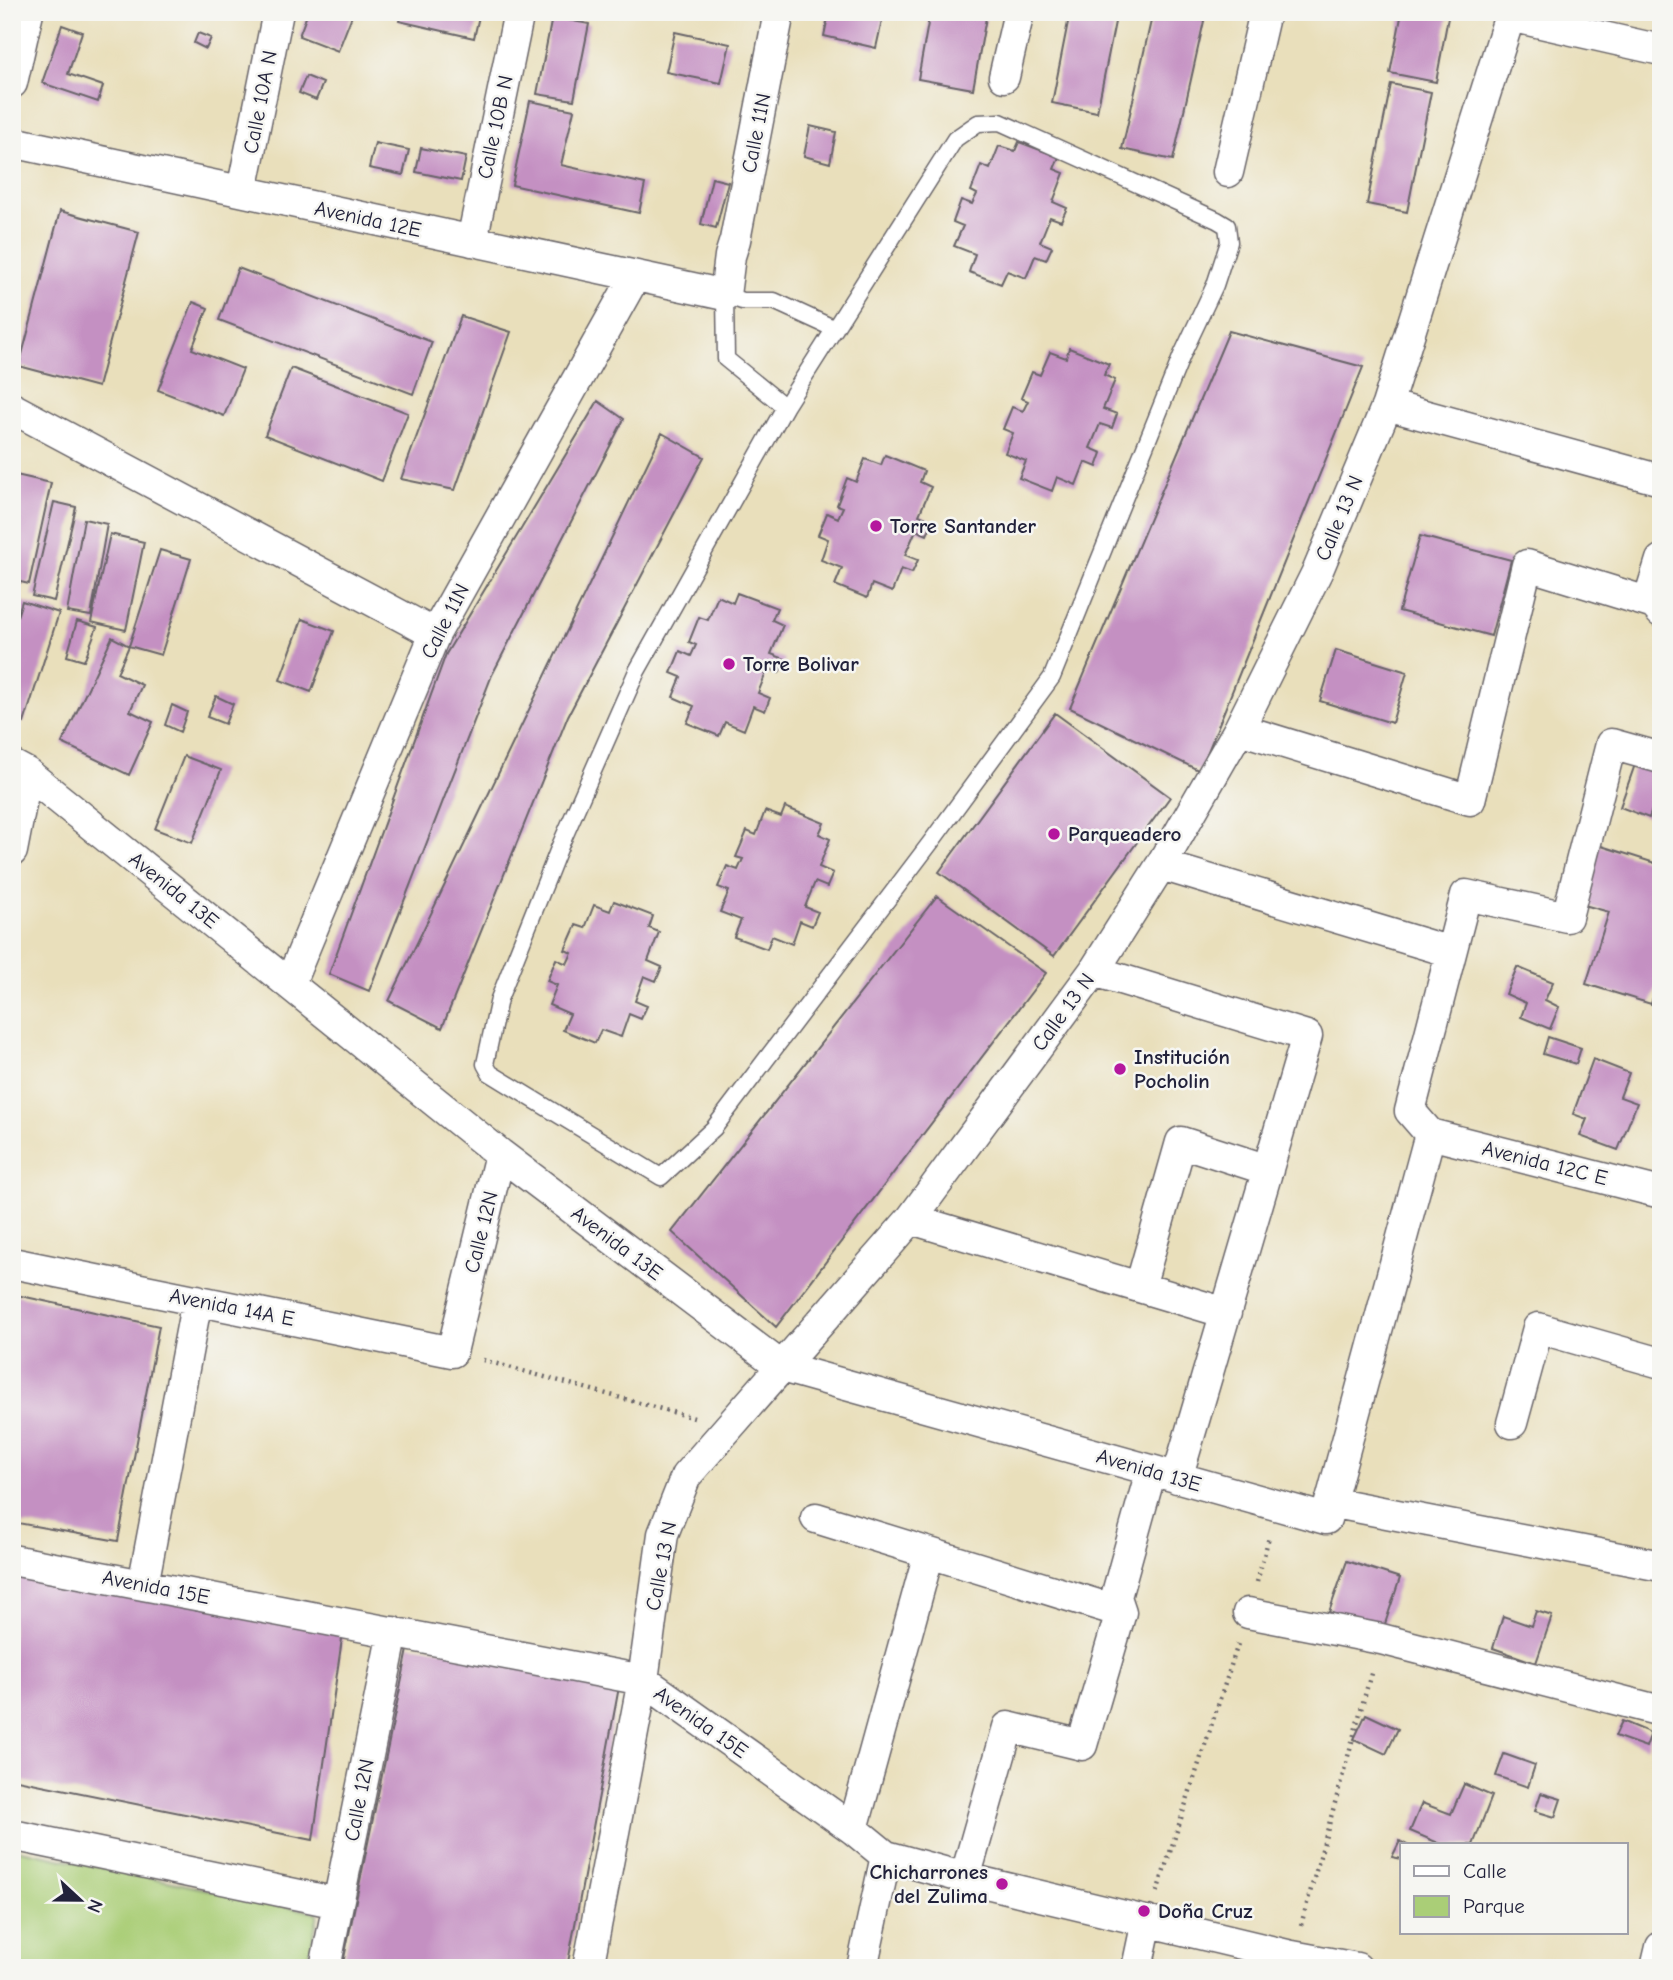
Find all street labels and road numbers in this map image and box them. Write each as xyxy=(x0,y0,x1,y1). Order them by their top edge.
street label: Calle 10A N xyxy=(238,48,282,156)
street label: Calle 10B N xyxy=(472,73,518,181)
street label: Calle 11N xyxy=(737,91,775,175)
street label: Avenida 12E xyxy=(312,196,424,242)
street label: Calle 13 N xyxy=(1310,472,1368,564)
street label: Calle 11N xyxy=(416,580,474,662)
street label: Avenida 13E xyxy=(124,847,224,933)
street label: Calle 13 N xyxy=(1027,968,1099,1056)
street label: Avenida 12C E xyxy=(1480,1136,1610,1190)
street label: Calle 12N xyxy=(459,1189,503,1275)
street label: Avenida 13E xyxy=(567,1201,667,1285)
street label: Avenida 14A E xyxy=(167,1283,297,1331)
street label: Avenida 13E xyxy=(1094,1444,1204,1496)
street label: Calle 13 N xyxy=(641,1519,681,1613)
street label: Avenida 15E xyxy=(100,1565,212,1609)
street label: Avenida 15E xyxy=(650,1681,752,1763)
street label: Calle 12N xyxy=(339,1757,379,1843)

